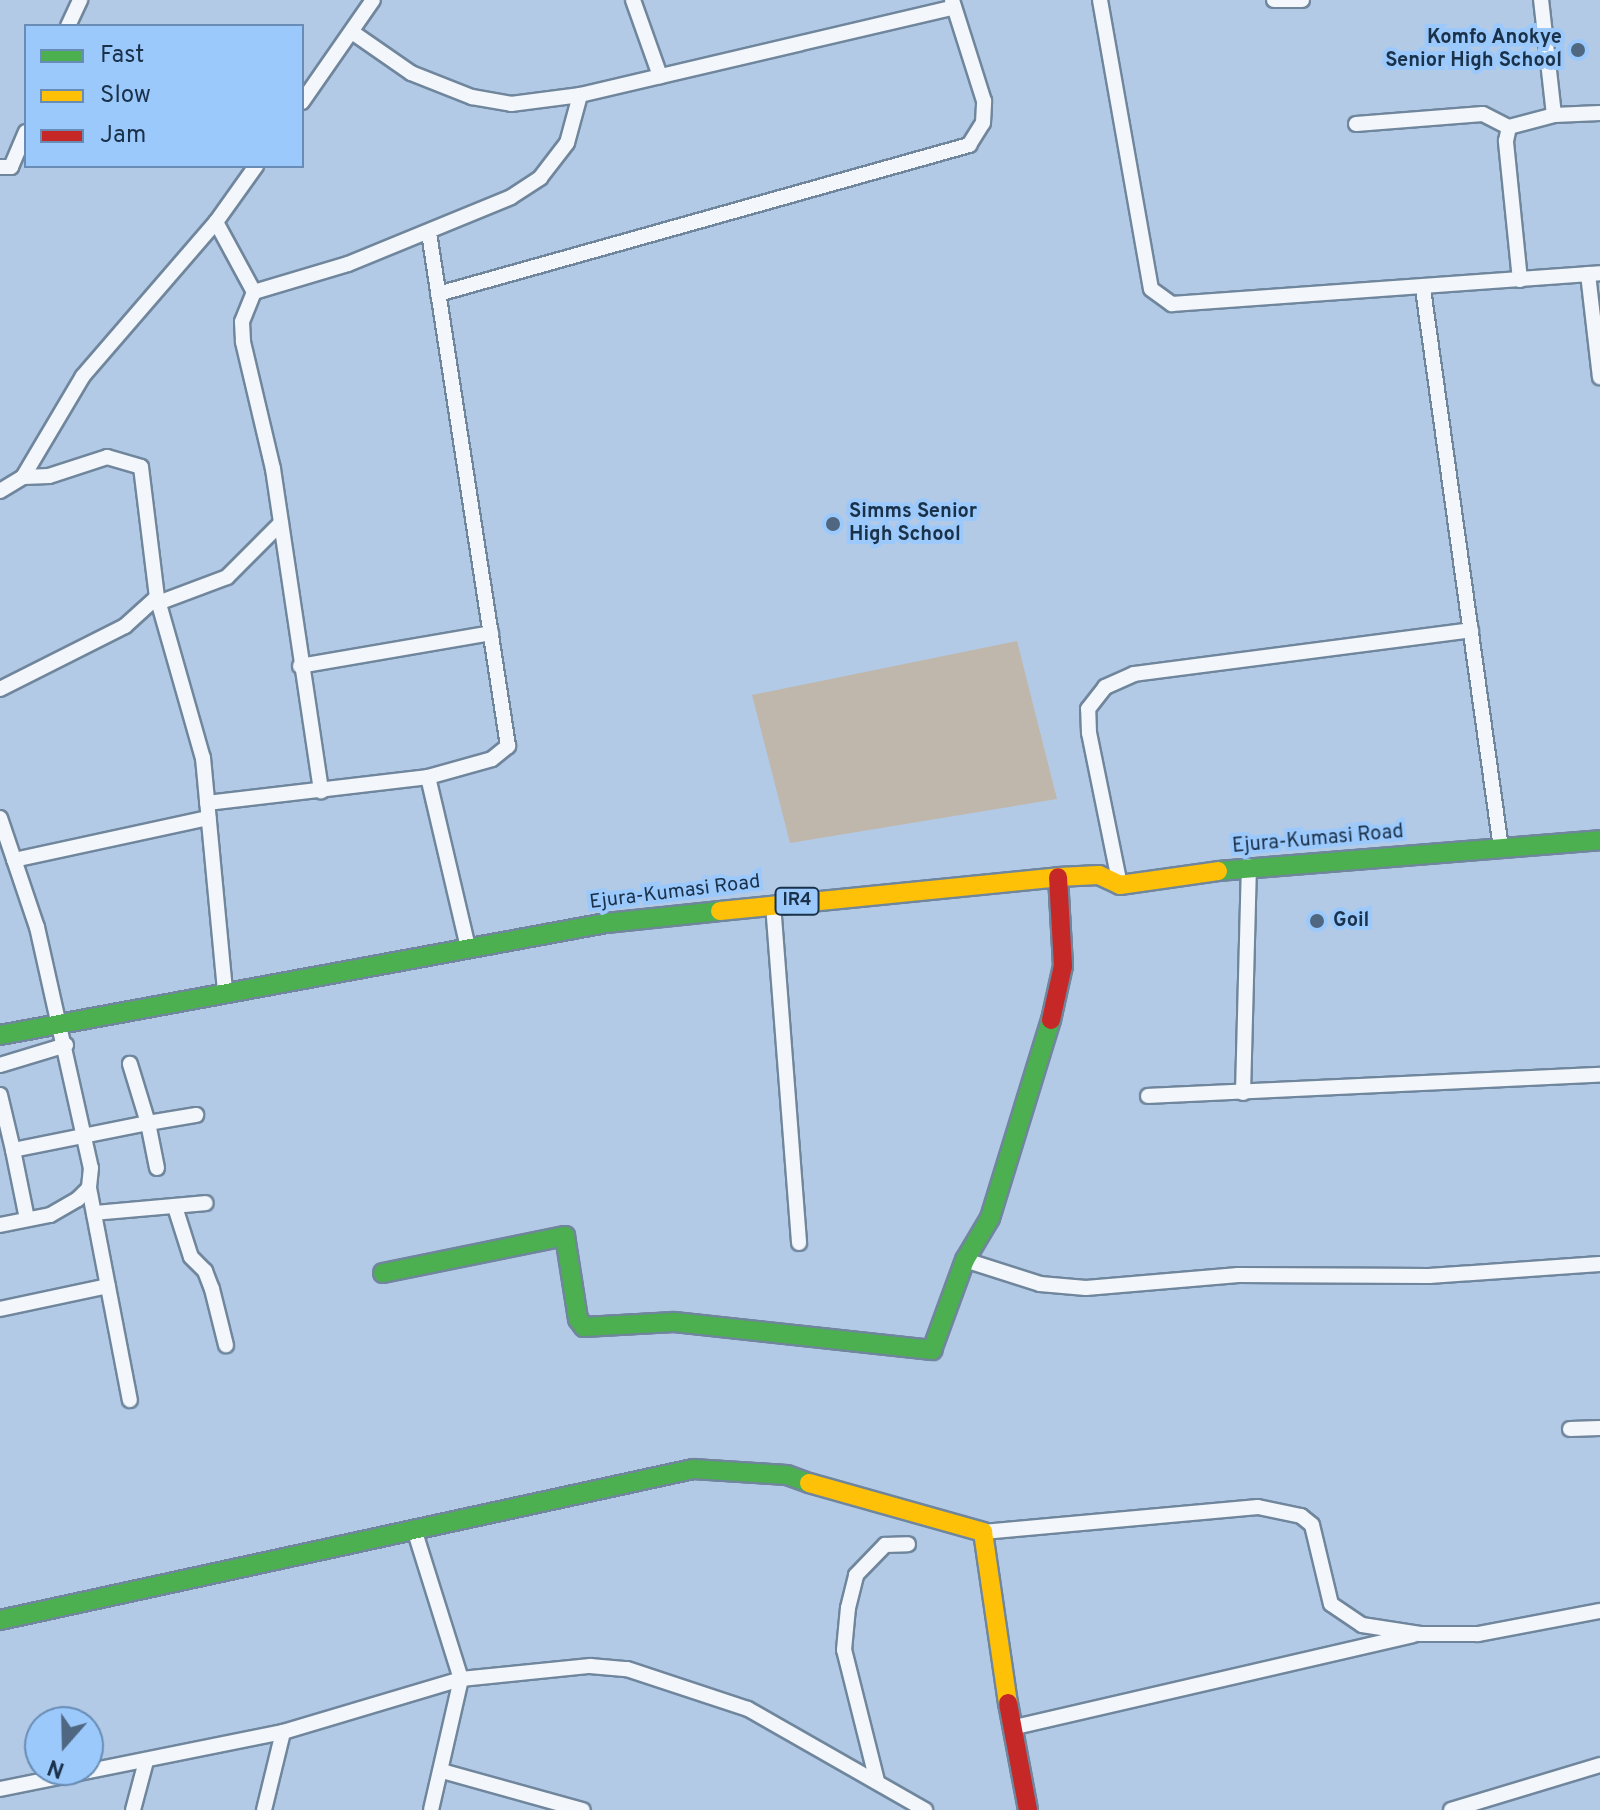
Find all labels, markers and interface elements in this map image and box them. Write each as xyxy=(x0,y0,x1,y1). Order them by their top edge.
legend xyxy=(24,24,304,168)
place label: Komfo Anokye Senior High School xyxy=(1385,26,1562,73)
text: Fast xyxy=(100,41,144,71)
marker: Komfo Anokye Senior High School xyxy=(1569,41,1587,59)
text: Slow xyxy=(100,81,151,111)
text: Jam xyxy=(100,121,146,151)
place label: Simms Senior High School xyxy=(849,500,977,547)
marker: Simms Senior High School xyxy=(824,515,842,533)
street label: Ejura-Kumasi Road xyxy=(1231,821,1405,859)
street label: Ejura-Kumasi Road xyxy=(588,871,762,915)
road number: IR4 xyxy=(773,887,821,915)
place label: Goil xyxy=(1333,909,1369,933)
marker: Goil xyxy=(1308,912,1326,930)
north arrow xyxy=(24,1706,104,1786)
text: N xyxy=(44,1752,68,1783)

